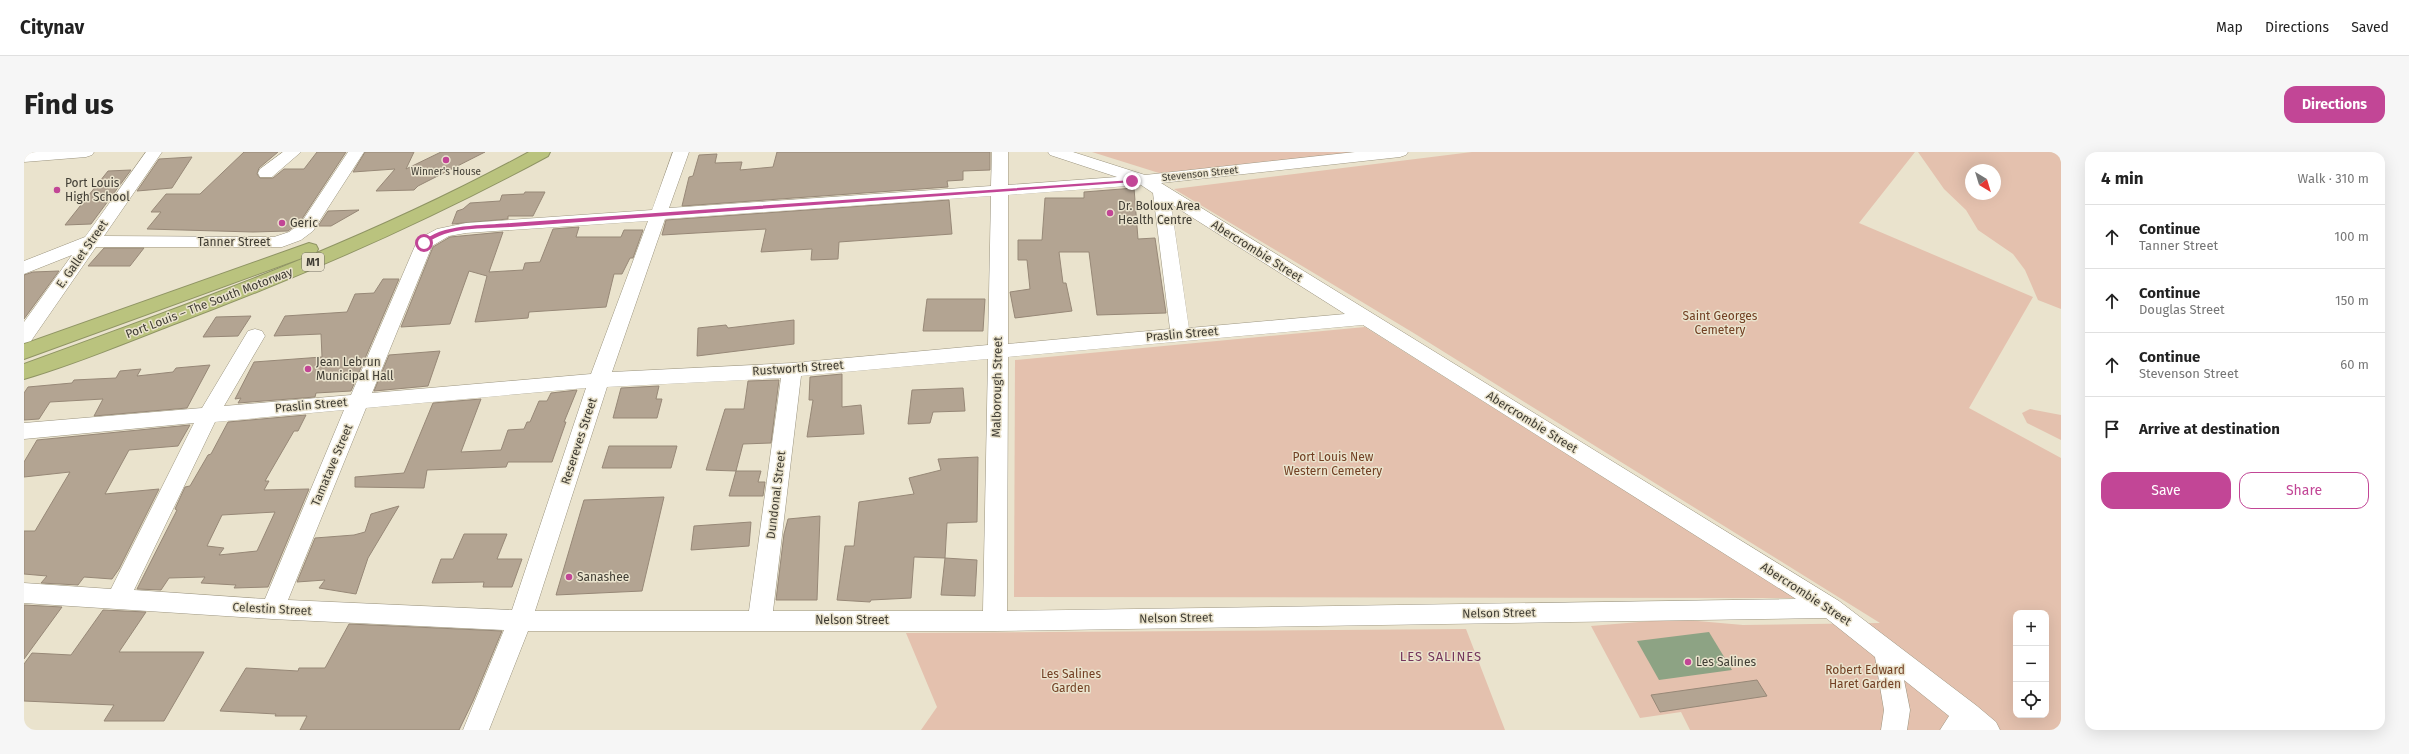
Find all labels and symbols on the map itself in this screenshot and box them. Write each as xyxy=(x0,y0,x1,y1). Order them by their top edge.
marker: Winner's House xyxy=(441,155,451,165)
street label: Stevenson Street xyxy=(1161,164,1239,184)
north arrow xyxy=(1965,164,2001,200)
place label: Winner's House xyxy=(411,166,481,178)
route end xyxy=(1123,172,1141,190)
place label: Port Louis High School xyxy=(65,176,130,204)
marker: Port Louis High School xyxy=(52,185,62,195)
place label: Dr. Boloux Area Health Centre xyxy=(1118,199,1200,227)
marker: Dr. Boloux Area Health Centre xyxy=(1105,208,1115,218)
place label: Geric xyxy=(290,216,318,230)
street label: E. Gallet Street xyxy=(53,217,111,291)
street label: Abercrombie Street xyxy=(1209,217,1306,285)
marker: Geric xyxy=(277,218,287,228)
route start xyxy=(415,234,433,252)
street label: Tanner Street xyxy=(197,235,271,249)
road number: M1 xyxy=(302,253,324,271)
street label: Port Louis – The South Motorway xyxy=(123,265,295,341)
park label: Saint Georges Cemetery xyxy=(1683,309,1758,337)
street label: Praslin Street xyxy=(1145,324,1219,344)
street label: Malborough Street xyxy=(989,336,1005,437)
place label: Jean Lebrun Municipal Hall xyxy=(316,355,394,383)
street label: Rustworth Street xyxy=(752,358,845,378)
marker: Jean Lebrun Municipal Hall xyxy=(303,364,313,374)
street label: Abercrombie Street xyxy=(1484,388,1581,456)
street label: Praslin Street xyxy=(274,395,348,415)
street label: Resereves Street xyxy=(558,395,600,486)
street label: Tamatave Street xyxy=(308,421,356,508)
street label: Dundonal Street xyxy=(764,450,788,540)
park label: Port Louis New Western Cemetery xyxy=(1284,450,1382,478)
street label: Abercrombie Street xyxy=(1758,560,1854,629)
place label: Sanashee xyxy=(577,570,629,584)
marker: Sanashee xyxy=(564,572,574,582)
street label: Celestin Street xyxy=(232,600,313,618)
street label: Nelson Street xyxy=(1462,605,1537,621)
street label: Nelson Street xyxy=(1139,610,1214,626)
street label: Nelson Street xyxy=(815,613,889,627)
district label: LES SALINES xyxy=(1400,649,1482,664)
place label: Les Salines xyxy=(1696,655,1756,669)
marker: Les Salines xyxy=(1683,657,1693,667)
park label: Robert Edward Haret Garden xyxy=(1825,663,1905,691)
park label: Les Salines Garden xyxy=(1041,667,1101,695)

